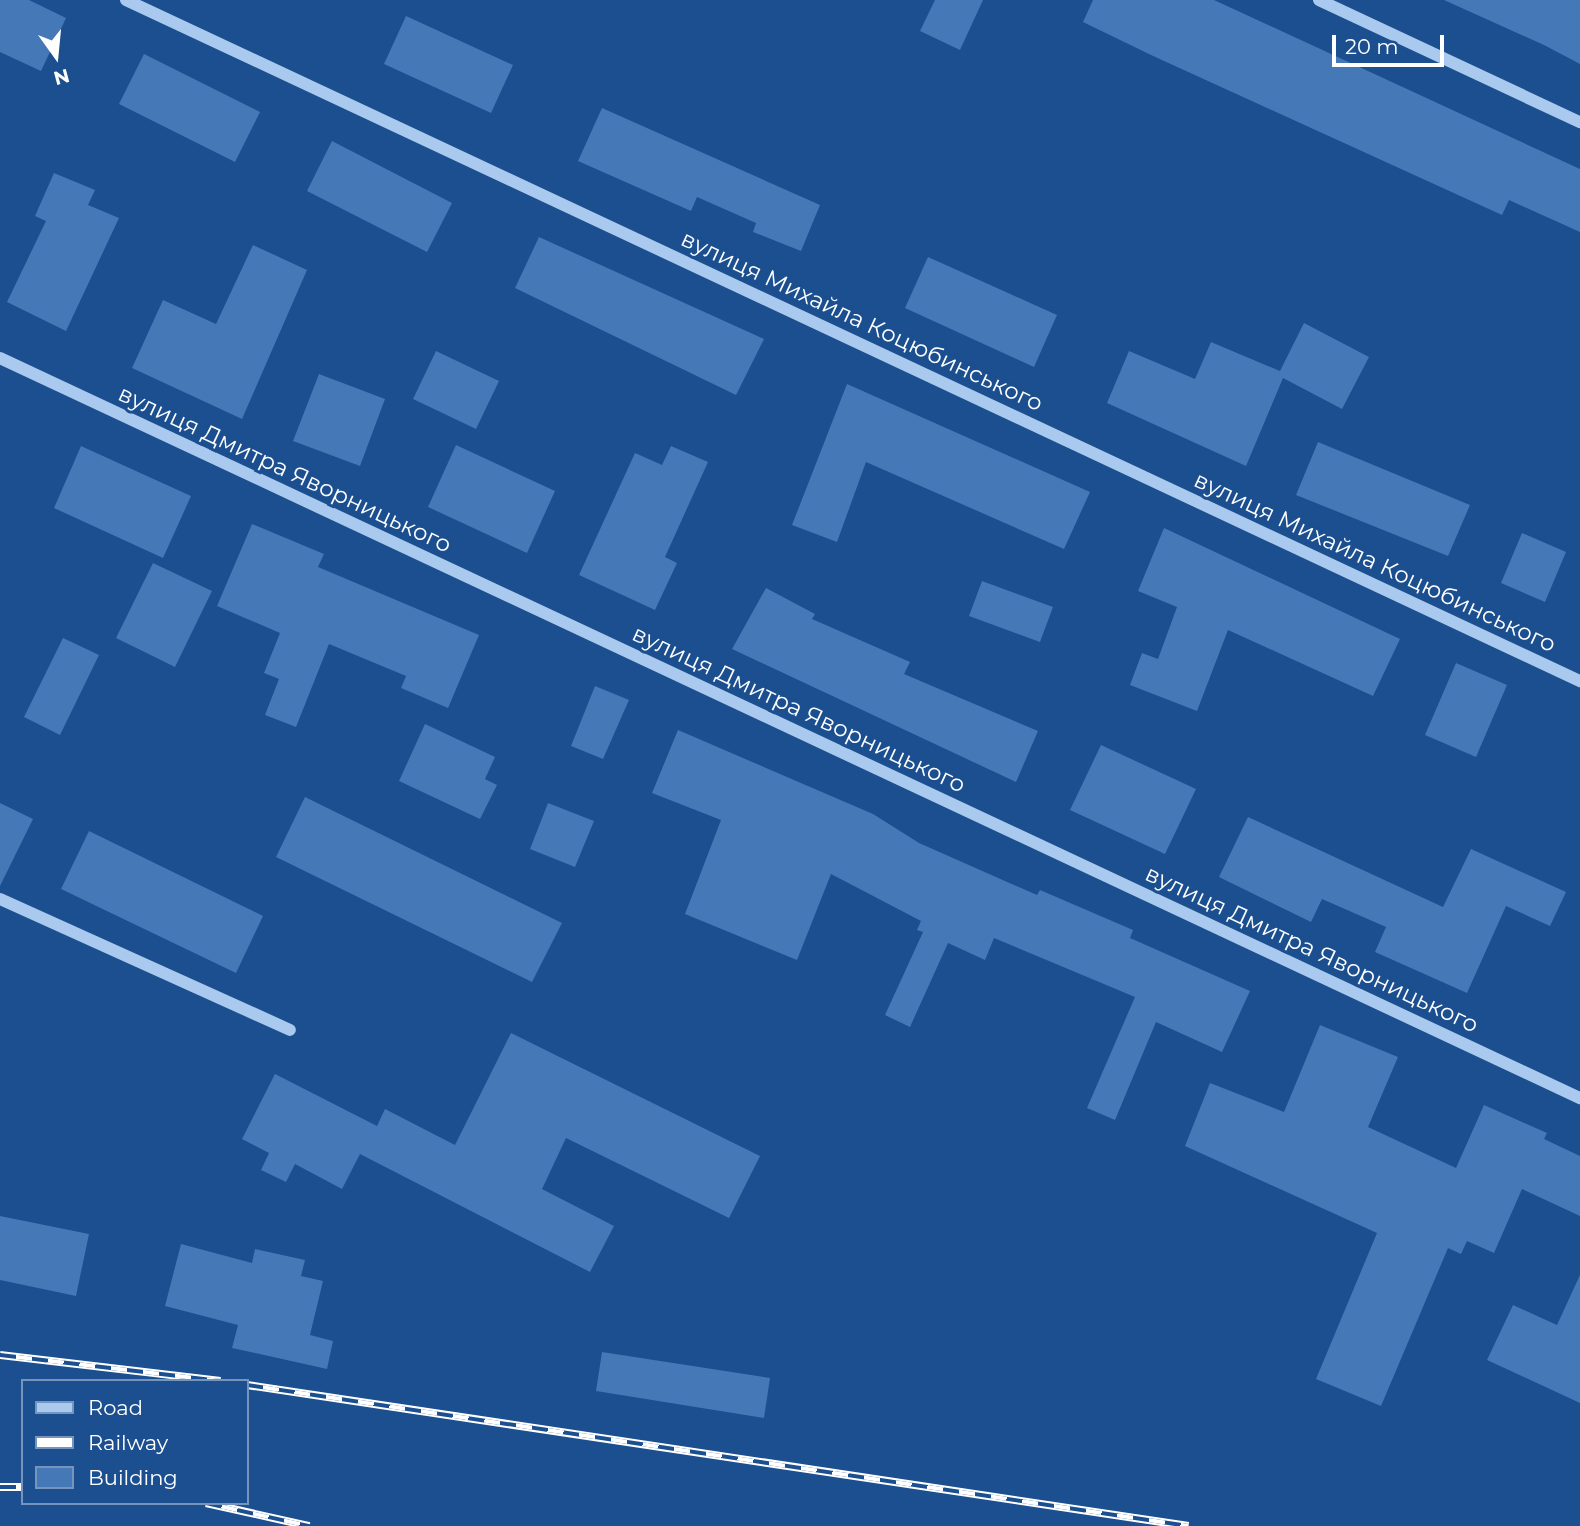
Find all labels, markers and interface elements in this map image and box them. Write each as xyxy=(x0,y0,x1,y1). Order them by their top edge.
north arrow xyxy=(21,21,91,91)
scale bar xyxy=(1335,21,1447,65)
text: 20 m xyxy=(1345,34,1399,59)
text: N xyxy=(51,64,72,90)
street label: вулиця Михайла Коцюбинського xyxy=(677,225,1047,417)
street label: вулиця Дмитра Яворницького xyxy=(114,379,456,559)
street label: вулиця Михайла Коцюбинського xyxy=(1190,466,1560,658)
street label: вулиця Дмитра Яворницького xyxy=(628,619,970,799)
street label: вулиця Дмитра Яворницького xyxy=(1141,859,1483,1039)
legend xyxy=(21,1379,248,1505)
text: Road xyxy=(88,1395,143,1420)
text: Railway xyxy=(88,1430,168,1455)
text: Building xyxy=(88,1465,178,1490)

